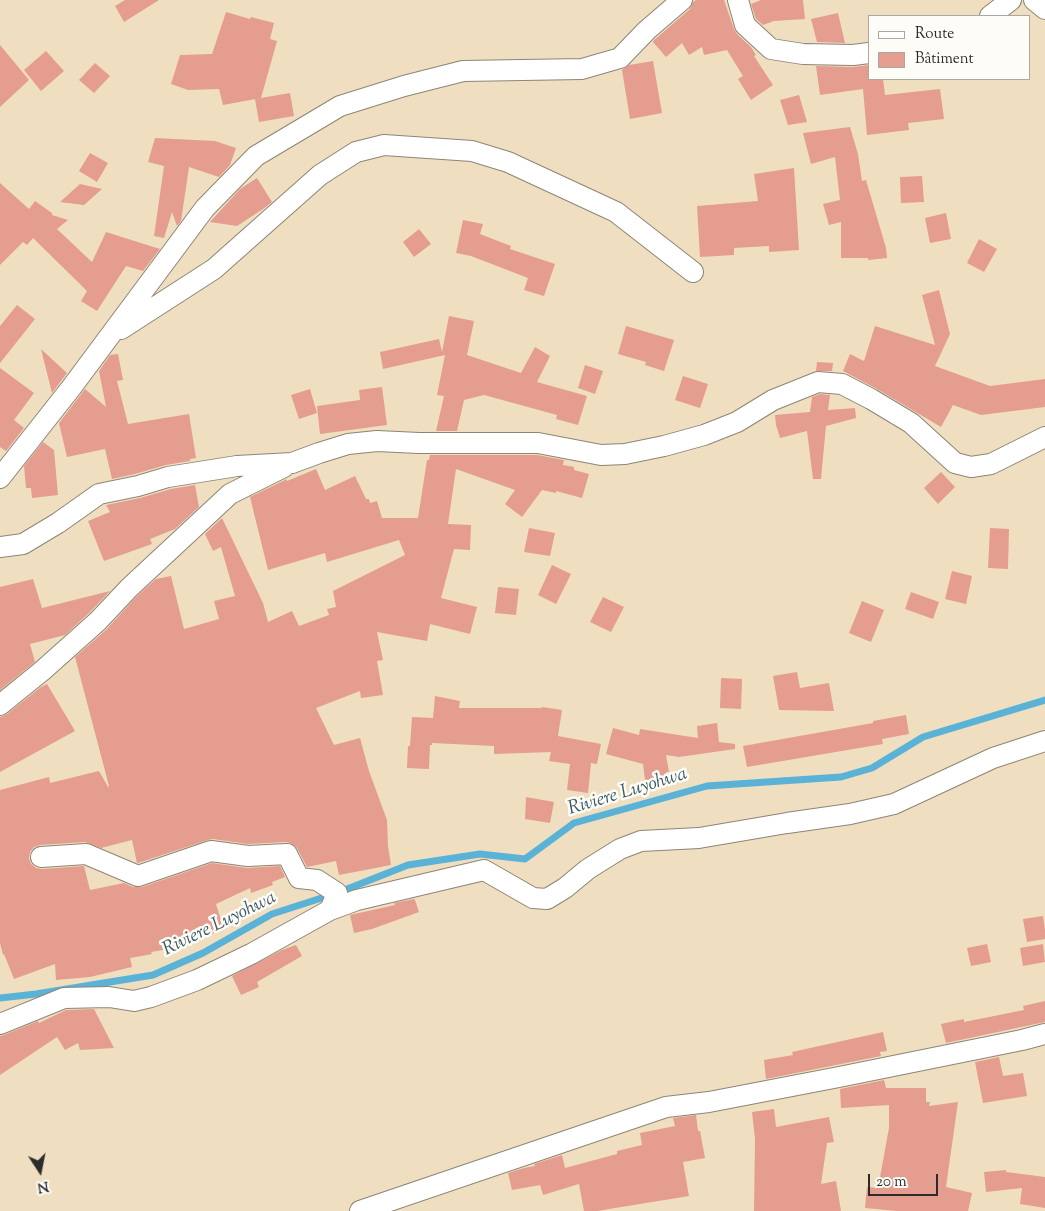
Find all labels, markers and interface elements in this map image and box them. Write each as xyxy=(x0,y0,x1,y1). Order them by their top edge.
legend xyxy=(868,15,1030,80)
text: Route xyxy=(915,24,954,45)
text: Bâtiment xyxy=(915,49,974,70)
water label: Riviere Luyohwa xyxy=(566,764,690,822)
water label: Riviere Luyohwa xyxy=(160,888,280,962)
north arrow xyxy=(15,1146,65,1196)
scale bar xyxy=(870,1164,940,1196)
text: 20 m xyxy=(876,1172,907,1193)
text: N xyxy=(35,1175,50,1197)

